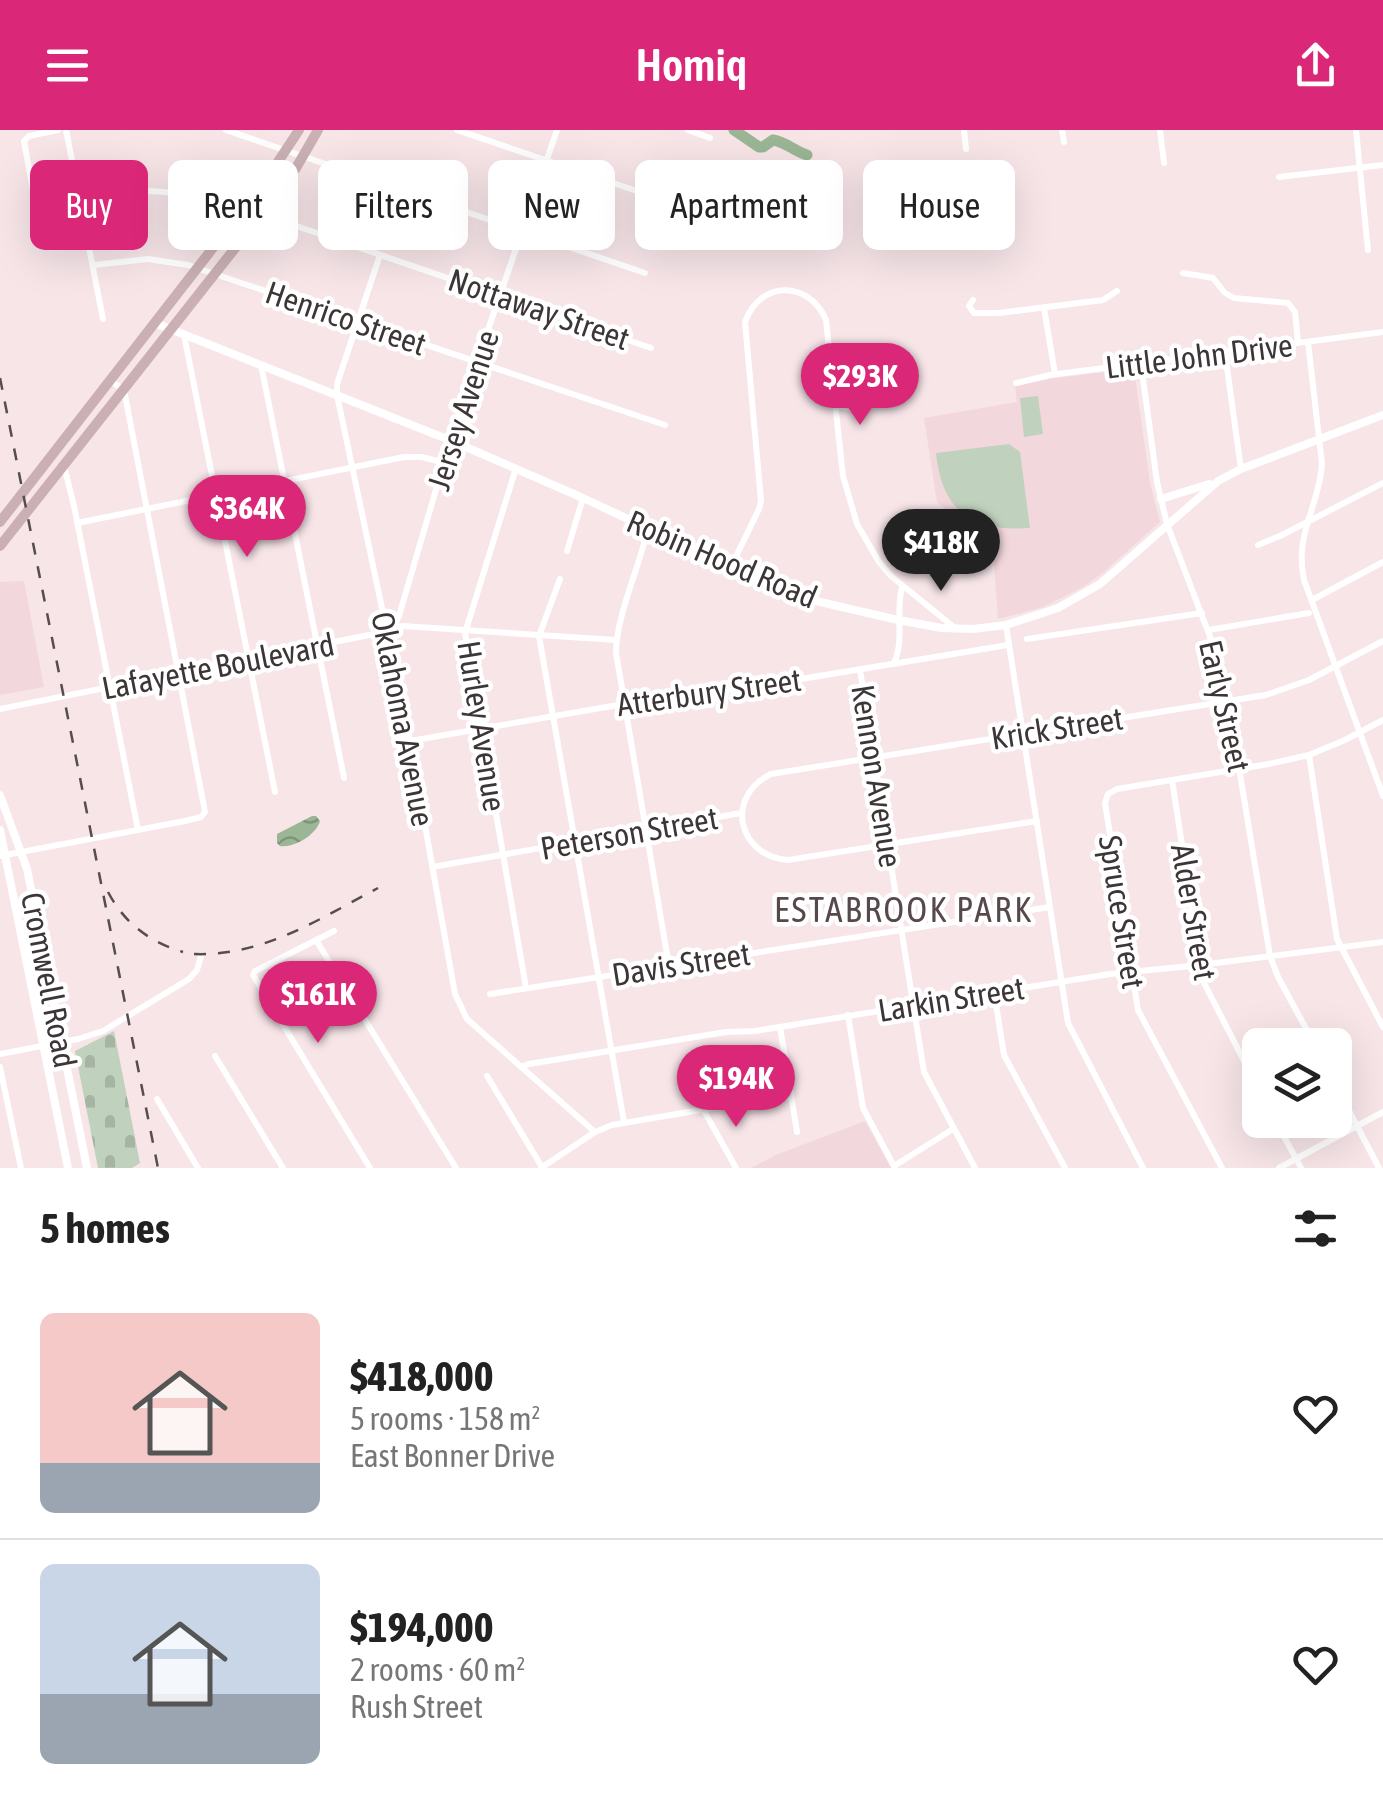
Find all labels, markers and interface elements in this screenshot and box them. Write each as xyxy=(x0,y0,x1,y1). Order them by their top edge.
icon: menu xyxy=(40,38,95,93)
icon: share xyxy=(1288,38,1343,93)
text: Homiq xyxy=(636,39,747,91)
chip: Buy xyxy=(30,160,148,250)
chip: Rent xyxy=(168,160,298,250)
chip: Filters xyxy=(318,160,468,250)
chip: New xyxy=(488,160,615,250)
chip: Apartment xyxy=(635,160,843,250)
chip: House xyxy=(863,160,1015,250)
street label: Nottaway Street xyxy=(444,261,634,357)
street label: Henrico Street xyxy=(261,273,431,363)
street label: Jersey Avenue xyxy=(420,325,506,495)
street label: Little John Drive xyxy=(1103,326,1295,386)
pin: $293K xyxy=(790,343,930,428)
text: $293K xyxy=(823,357,897,394)
pin: $364K xyxy=(177,475,317,560)
text: $364K xyxy=(210,489,284,526)
street label: Robin Hood Road xyxy=(621,502,823,616)
pin: $418K xyxy=(871,509,1011,594)
text: $418K xyxy=(904,523,978,560)
street label: Oklahoma Avenue xyxy=(364,609,442,829)
street label: Lafayette Boulevard xyxy=(99,625,337,707)
street label: Early Street xyxy=(1192,637,1258,775)
street label: Hurley Avenue xyxy=(450,638,514,814)
street label: Atterbury Street xyxy=(615,661,803,723)
street label: Kennon Avenue xyxy=(844,682,910,870)
street label: Krick Street xyxy=(988,699,1126,757)
street label: Peterson Street xyxy=(538,799,720,867)
street label: Spruce Street xyxy=(1092,833,1152,991)
street label: Alder Street xyxy=(1164,841,1224,983)
street label: Cromwell Road xyxy=(14,889,84,1071)
district label: ESTABROOK PARK xyxy=(774,889,1034,929)
street label: Davis Street xyxy=(609,935,753,993)
pin: $161K xyxy=(248,961,388,1046)
street label: Larkin Street xyxy=(875,969,1027,1029)
text: $161K xyxy=(281,975,355,1012)
map controls xyxy=(1242,1028,1352,1138)
button: layers xyxy=(1242,1028,1352,1138)
pin: $194K xyxy=(666,1045,806,1130)
text: $194K xyxy=(699,1059,773,1096)
icon: filters xyxy=(1288,1201,1343,1256)
text: 5 homes xyxy=(40,1204,170,1252)
text: $418,000 xyxy=(350,1352,494,1400)
icon: home xyxy=(120,1353,240,1473)
icon: heart xyxy=(1288,1386,1343,1441)
text: 5 rooms · 158 m² xyxy=(350,1400,540,1437)
text: East Bonner Drive xyxy=(350,1437,555,1474)
text: $194,000 xyxy=(350,1603,494,1651)
icon: home xyxy=(120,1604,240,1724)
icon: heart xyxy=(1288,1637,1343,1692)
text: 2 rooms · 60 m² xyxy=(350,1651,525,1688)
text: Rush Street xyxy=(350,1688,483,1725)

